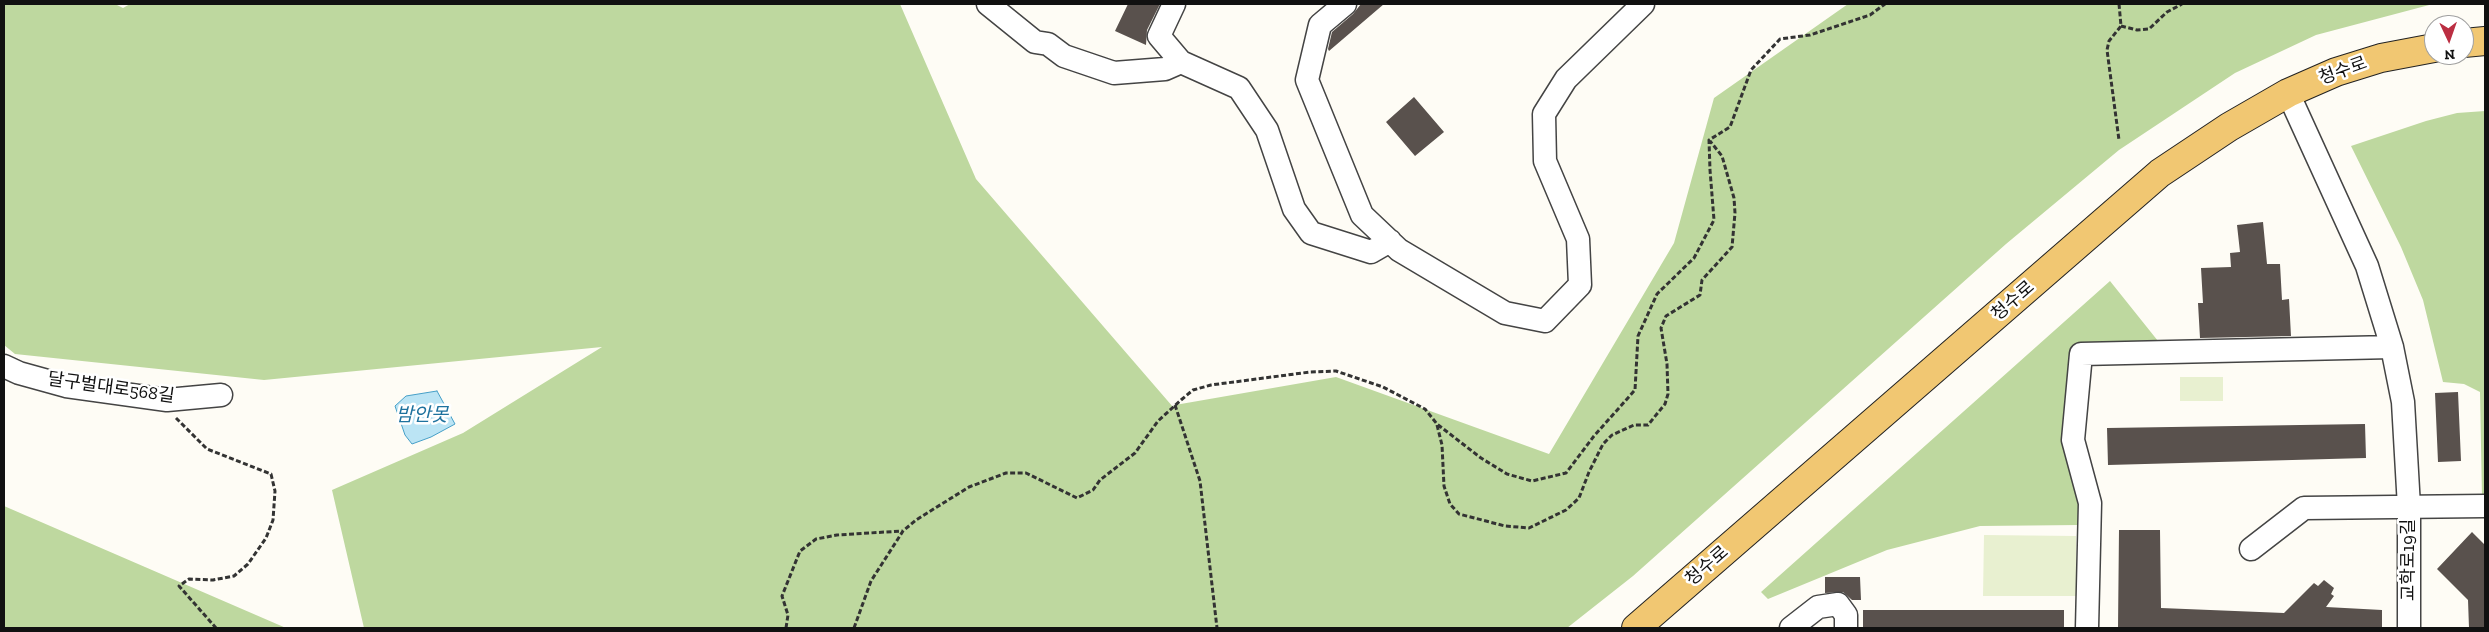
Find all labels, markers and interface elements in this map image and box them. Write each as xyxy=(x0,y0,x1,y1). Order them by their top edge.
north arrow xyxy=(2424,15,2474,65)
text: N xyxy=(2444,46,2456,63)
street label: 청수로 xyxy=(2316,52,2370,90)
street label: 청수로 xyxy=(1987,277,2039,325)
street label: 달구벌대로568길 xyxy=(46,368,176,408)
water label: 밤안못 xyxy=(396,405,448,427)
street label: 교학로19길 xyxy=(2398,519,2420,601)
street label: 청수로 xyxy=(1681,542,1733,590)

